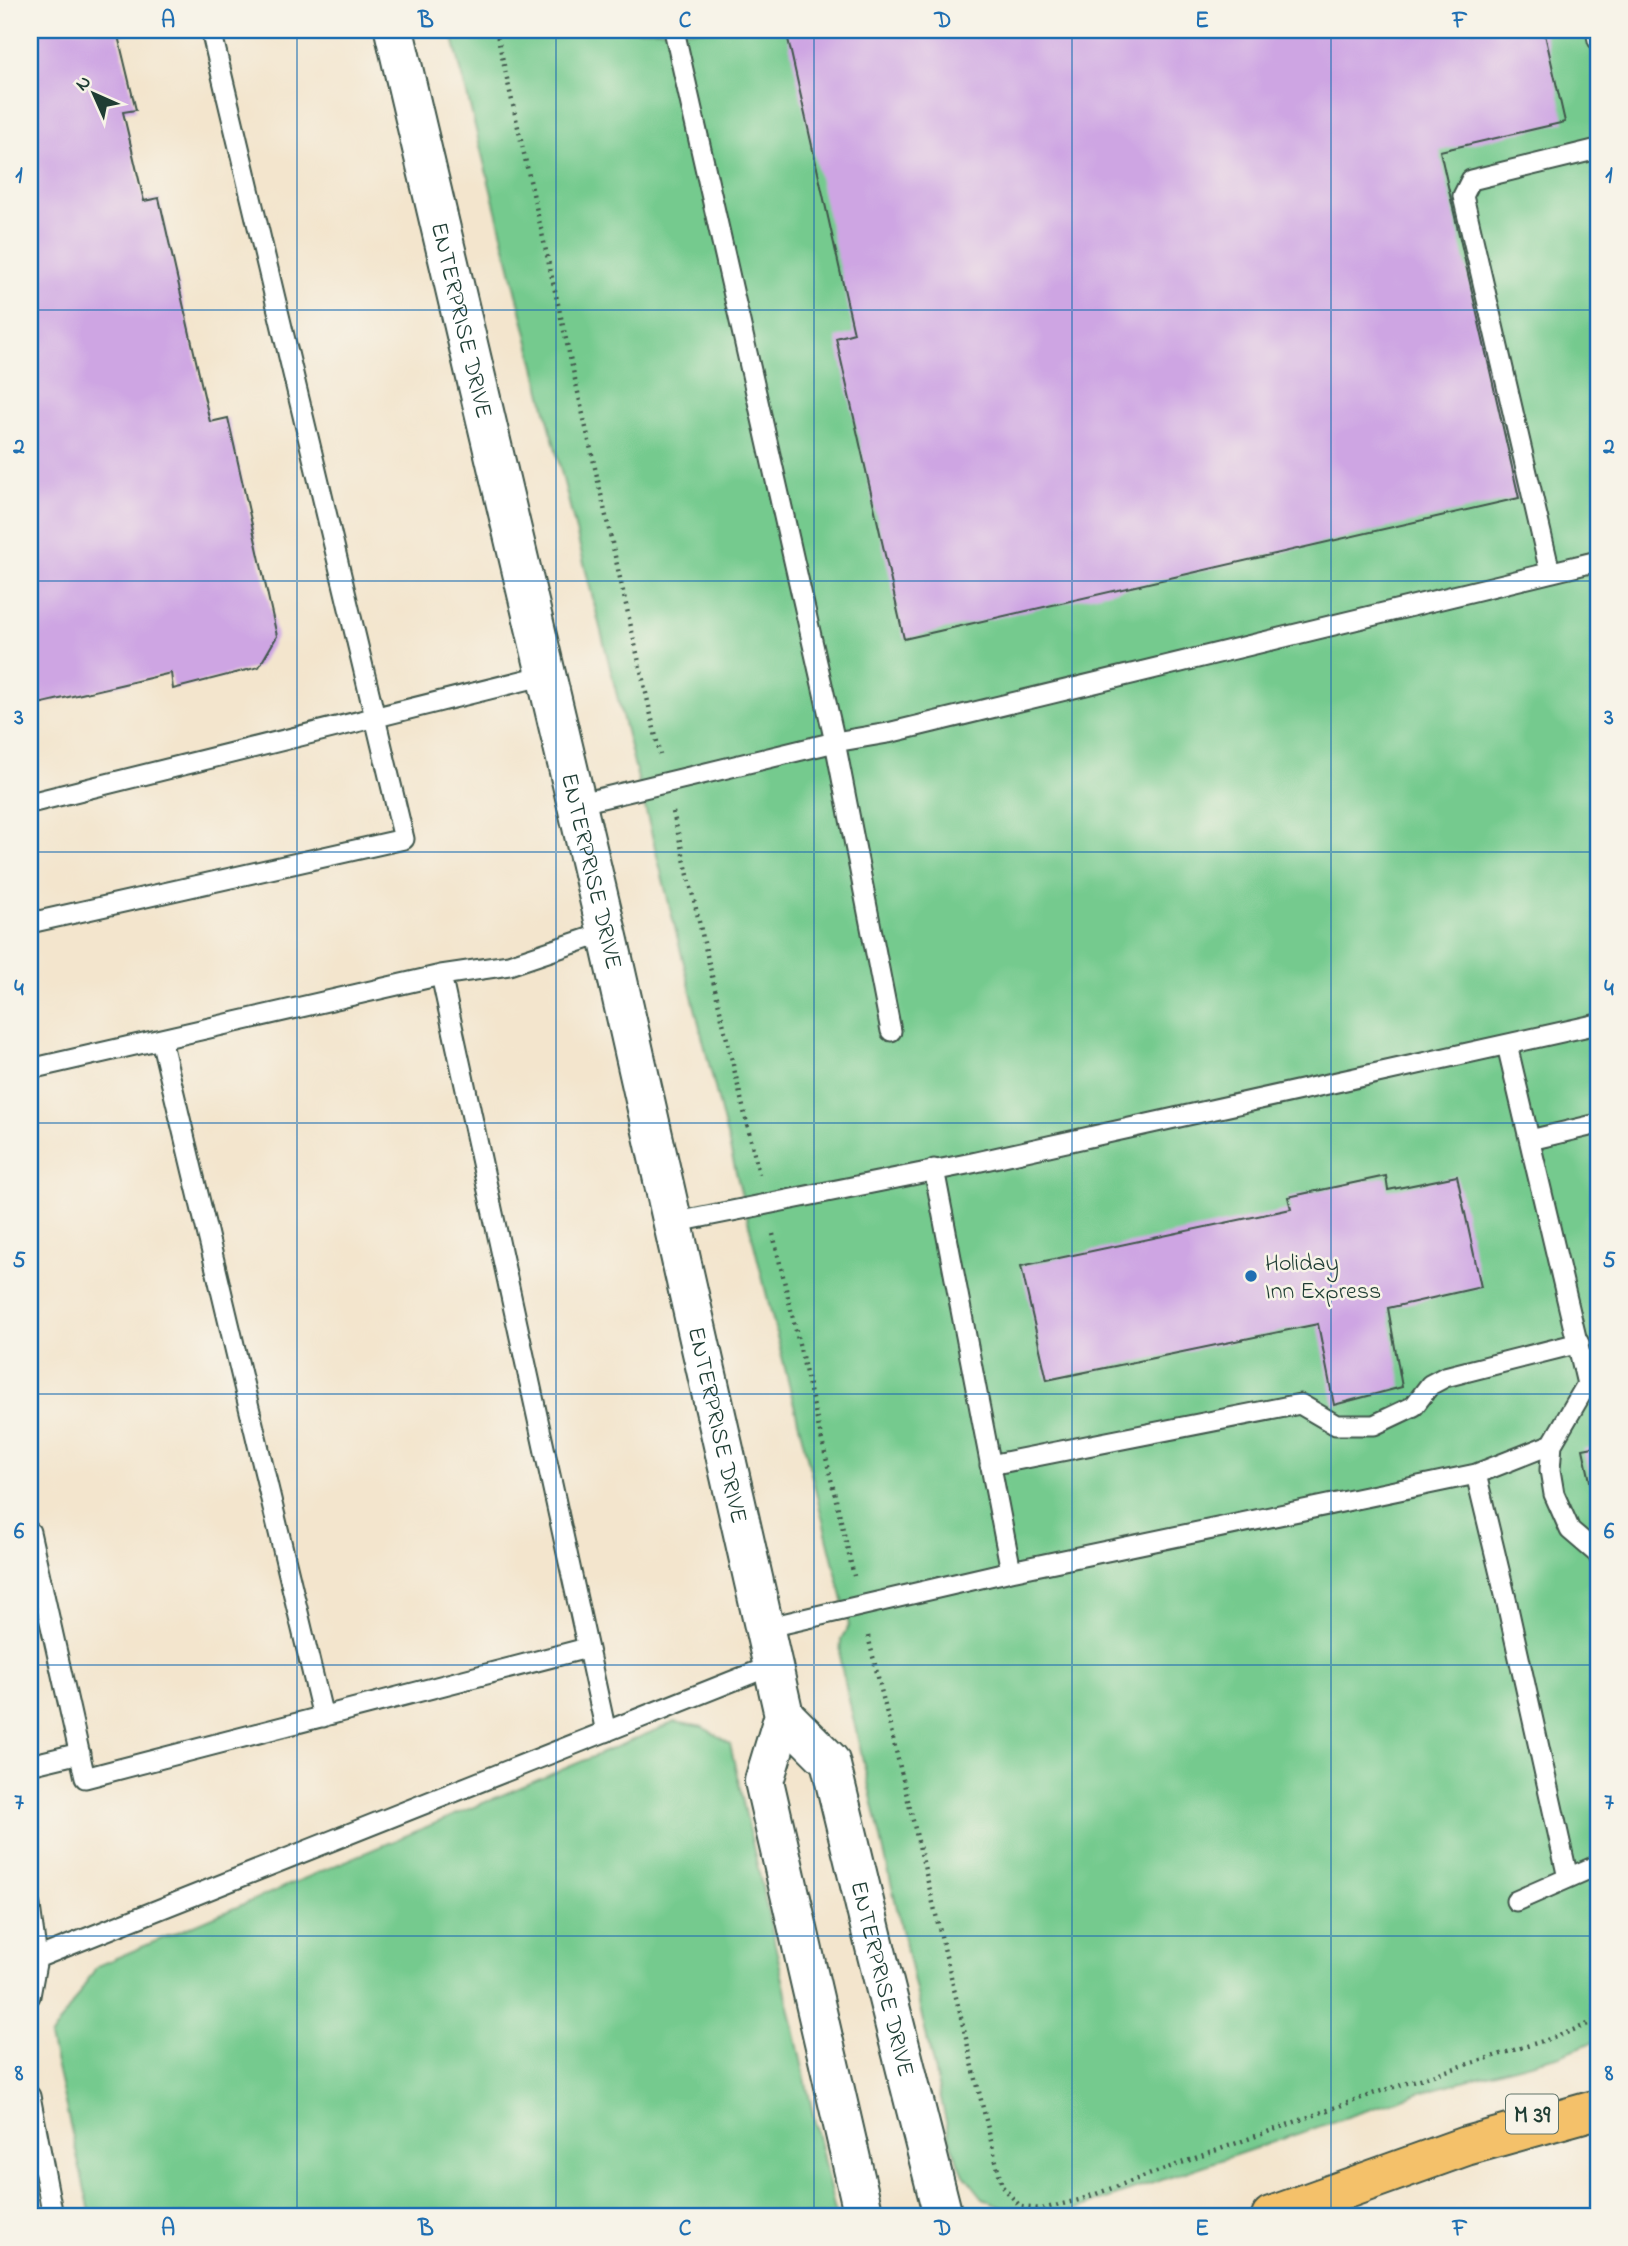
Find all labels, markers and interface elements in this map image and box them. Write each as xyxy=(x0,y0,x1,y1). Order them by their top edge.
text: A xyxy=(161,5,175,38)
text: B xyxy=(417,5,434,38)
text: C xyxy=(679,5,692,38)
text: D xyxy=(934,5,951,38)
text: E xyxy=(1195,5,1209,38)
text: F xyxy=(1452,5,1468,38)
north arrow xyxy=(60,60,130,130)
text: N xyxy=(70,70,98,98)
text: 1 xyxy=(15,160,23,193)
text: 1 xyxy=(1605,160,1613,193)
street label: ENTERPRISE DRIVE xyxy=(420,219,500,422)
text: 2 xyxy=(12,431,25,464)
text: 2 xyxy=(1602,431,1615,464)
text: 3 xyxy=(13,702,24,735)
text: 3 xyxy=(1603,702,1614,735)
street label: ENTERPRISE DRIVE xyxy=(550,770,630,973)
text: 4 xyxy=(14,973,24,1006)
text: 4 xyxy=(1604,973,1614,1006)
text: 5 xyxy=(12,1245,26,1278)
text: 5 xyxy=(1602,1245,1616,1278)
place label: Holiday Inn Express xyxy=(1265,1247,1381,1310)
marker: Holiday Inn Express xyxy=(1243,1268,1259,1284)
street label: ENTERPRISE DRIVE xyxy=(677,1324,755,1527)
text: 6 xyxy=(14,1516,25,1549)
text: 6 xyxy=(1604,1516,1615,1549)
text: 7 xyxy=(14,1787,24,1820)
text: 7 xyxy=(1604,1787,1614,1820)
street label: ENTERPRISE DRIVE xyxy=(840,1878,922,2081)
text: 8 xyxy=(14,2058,24,2091)
text: 8 xyxy=(1604,2058,1614,2091)
road number: M 39 xyxy=(1506,2094,1558,2134)
text: A xyxy=(161,2213,175,2246)
text: B xyxy=(417,2213,434,2246)
text: C xyxy=(679,2213,692,2246)
text: D xyxy=(934,2213,951,2246)
text: E xyxy=(1195,2213,1209,2246)
text: F xyxy=(1452,2213,1468,2246)

